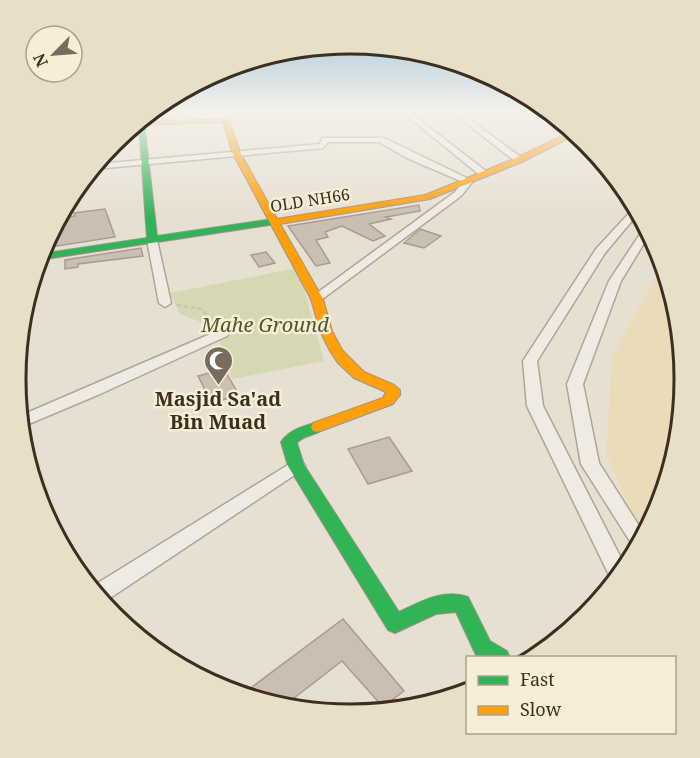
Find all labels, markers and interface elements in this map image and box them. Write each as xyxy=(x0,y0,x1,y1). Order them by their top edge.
north arrow xyxy=(24,24,84,84)
text: N xyxy=(28,50,53,71)
street label: OLD NH66 xyxy=(269,183,351,217)
park label: Mahe Ground xyxy=(200,311,329,338)
mosque icon: Masjid Sa'ad Bin Muad xyxy=(202,344,234,386)
place label: Masjid Sa'ad Bin Muad xyxy=(155,385,281,435)
legend xyxy=(466,656,676,734)
text: Fast xyxy=(520,667,555,691)
text: Slow xyxy=(520,697,562,721)

